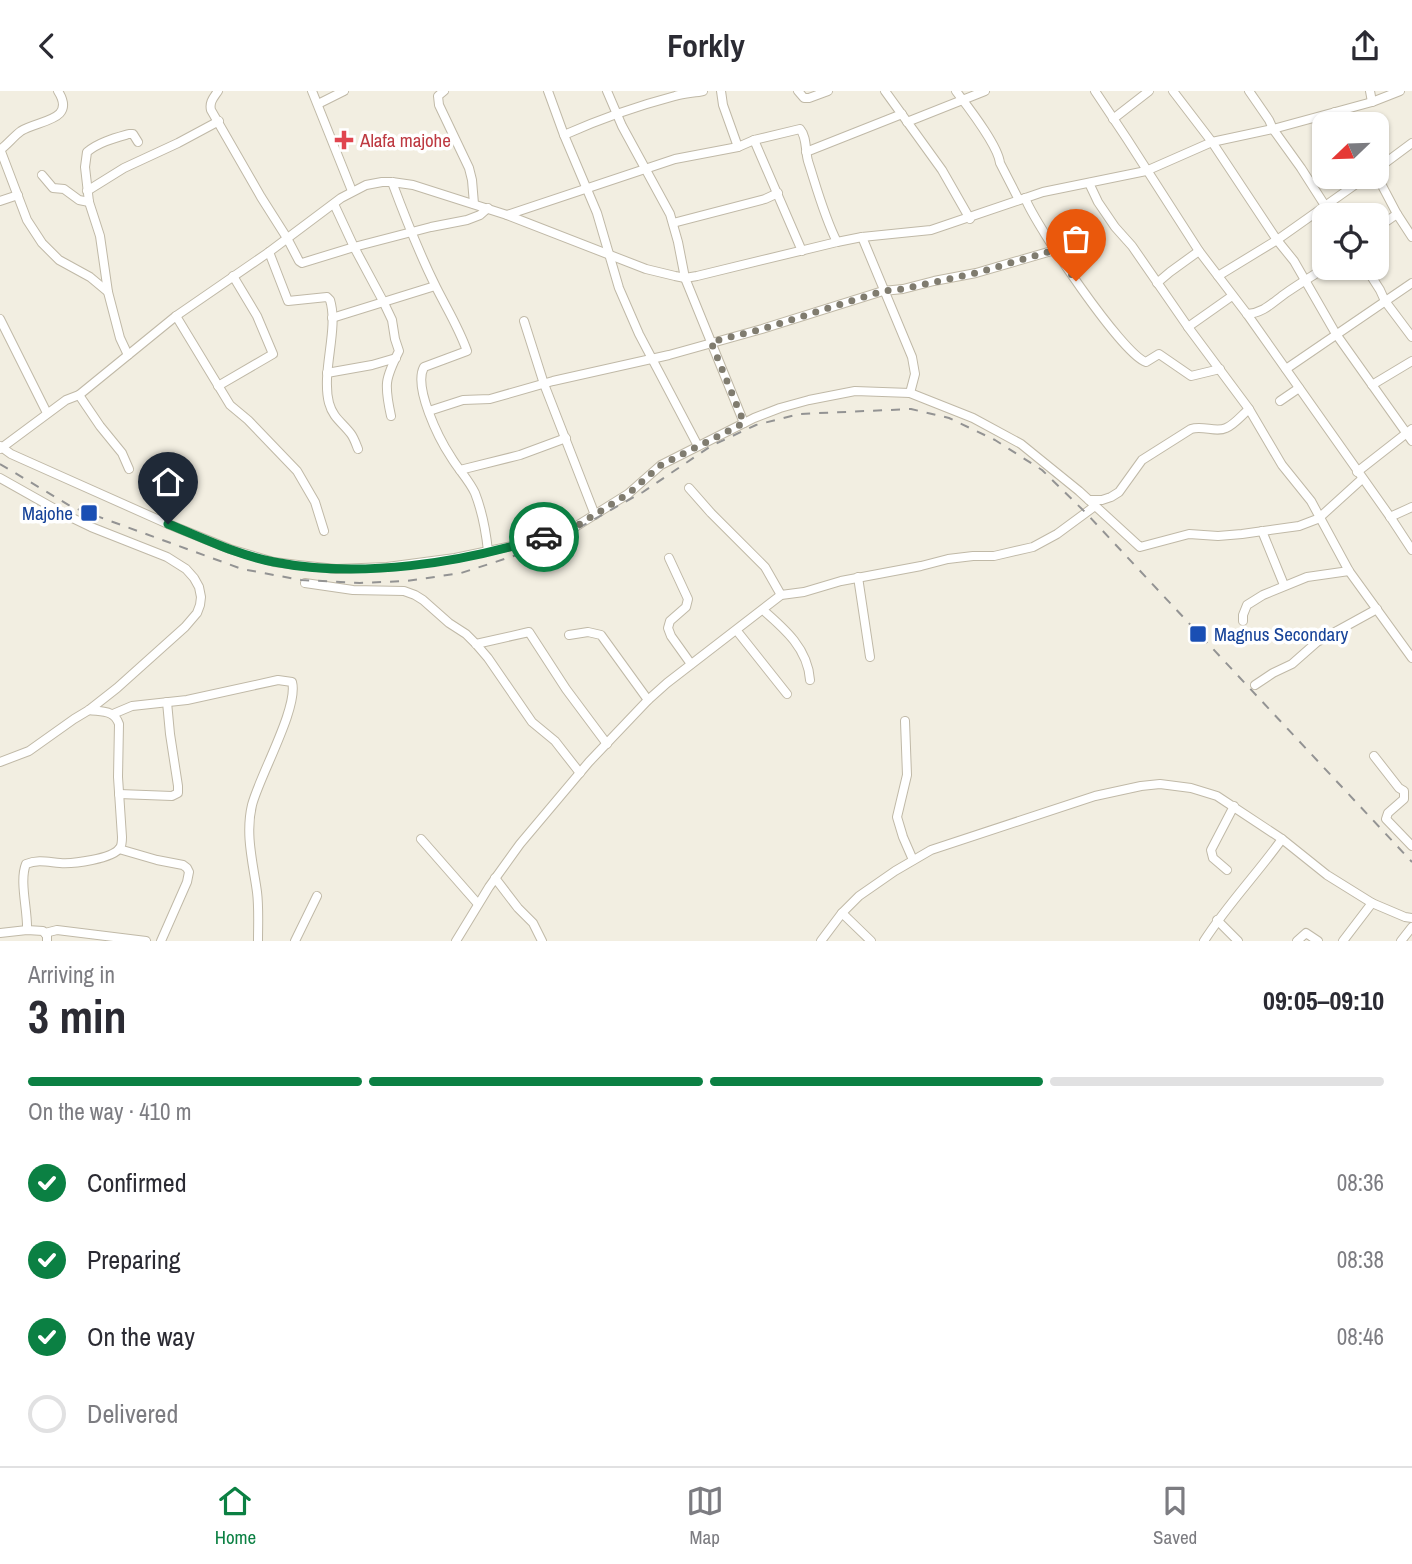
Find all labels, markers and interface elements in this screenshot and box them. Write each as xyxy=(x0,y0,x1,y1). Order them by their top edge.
text: Forkly xyxy=(667,24,745,67)
icon: back xyxy=(28,27,66,65)
icon: share xyxy=(1346,27,1384,65)
north arrow xyxy=(1312,112,1390,189)
map controls xyxy=(1312,112,1389,280)
place label: Alafa majohe xyxy=(359,127,451,153)
marker: Alafa majohe xyxy=(334,130,354,150)
button: locate xyxy=(1312,203,1389,280)
pin xyxy=(1046,209,1106,281)
icon: bag xyxy=(1057,220,1095,258)
pin xyxy=(138,452,198,524)
icon: home xyxy=(149,463,187,501)
place label: Majohe xyxy=(22,500,73,526)
courier xyxy=(509,502,579,572)
marker: Majohe xyxy=(79,503,99,523)
icon: car xyxy=(525,518,563,556)
place label: Magnus Secondary xyxy=(1214,621,1348,647)
marker: Magnus Secondary xyxy=(1188,624,1208,644)
text: Arriving in xyxy=(28,959,115,990)
text: 09:05–09:10 xyxy=(1263,983,1384,1018)
text: 3 min xyxy=(28,985,127,1047)
text: On the way · 410 m xyxy=(28,1096,192,1127)
icon: check xyxy=(28,1164,66,1202)
text: Confirmed xyxy=(87,1165,187,1200)
text: 08:36 xyxy=(1337,1167,1384,1198)
icon: check xyxy=(28,1241,66,1279)
text: Preparing xyxy=(87,1242,181,1277)
text: 08:38 xyxy=(1337,1244,1384,1275)
icon: check xyxy=(28,1318,66,1356)
text: On the way xyxy=(87,1319,195,1354)
text: 08:46 xyxy=(1337,1321,1384,1352)
text: Delivered xyxy=(87,1396,178,1431)
tab: Home xyxy=(215,1482,256,1550)
tab: Map xyxy=(686,1482,724,1550)
tab: Saved xyxy=(1153,1482,1197,1550)

